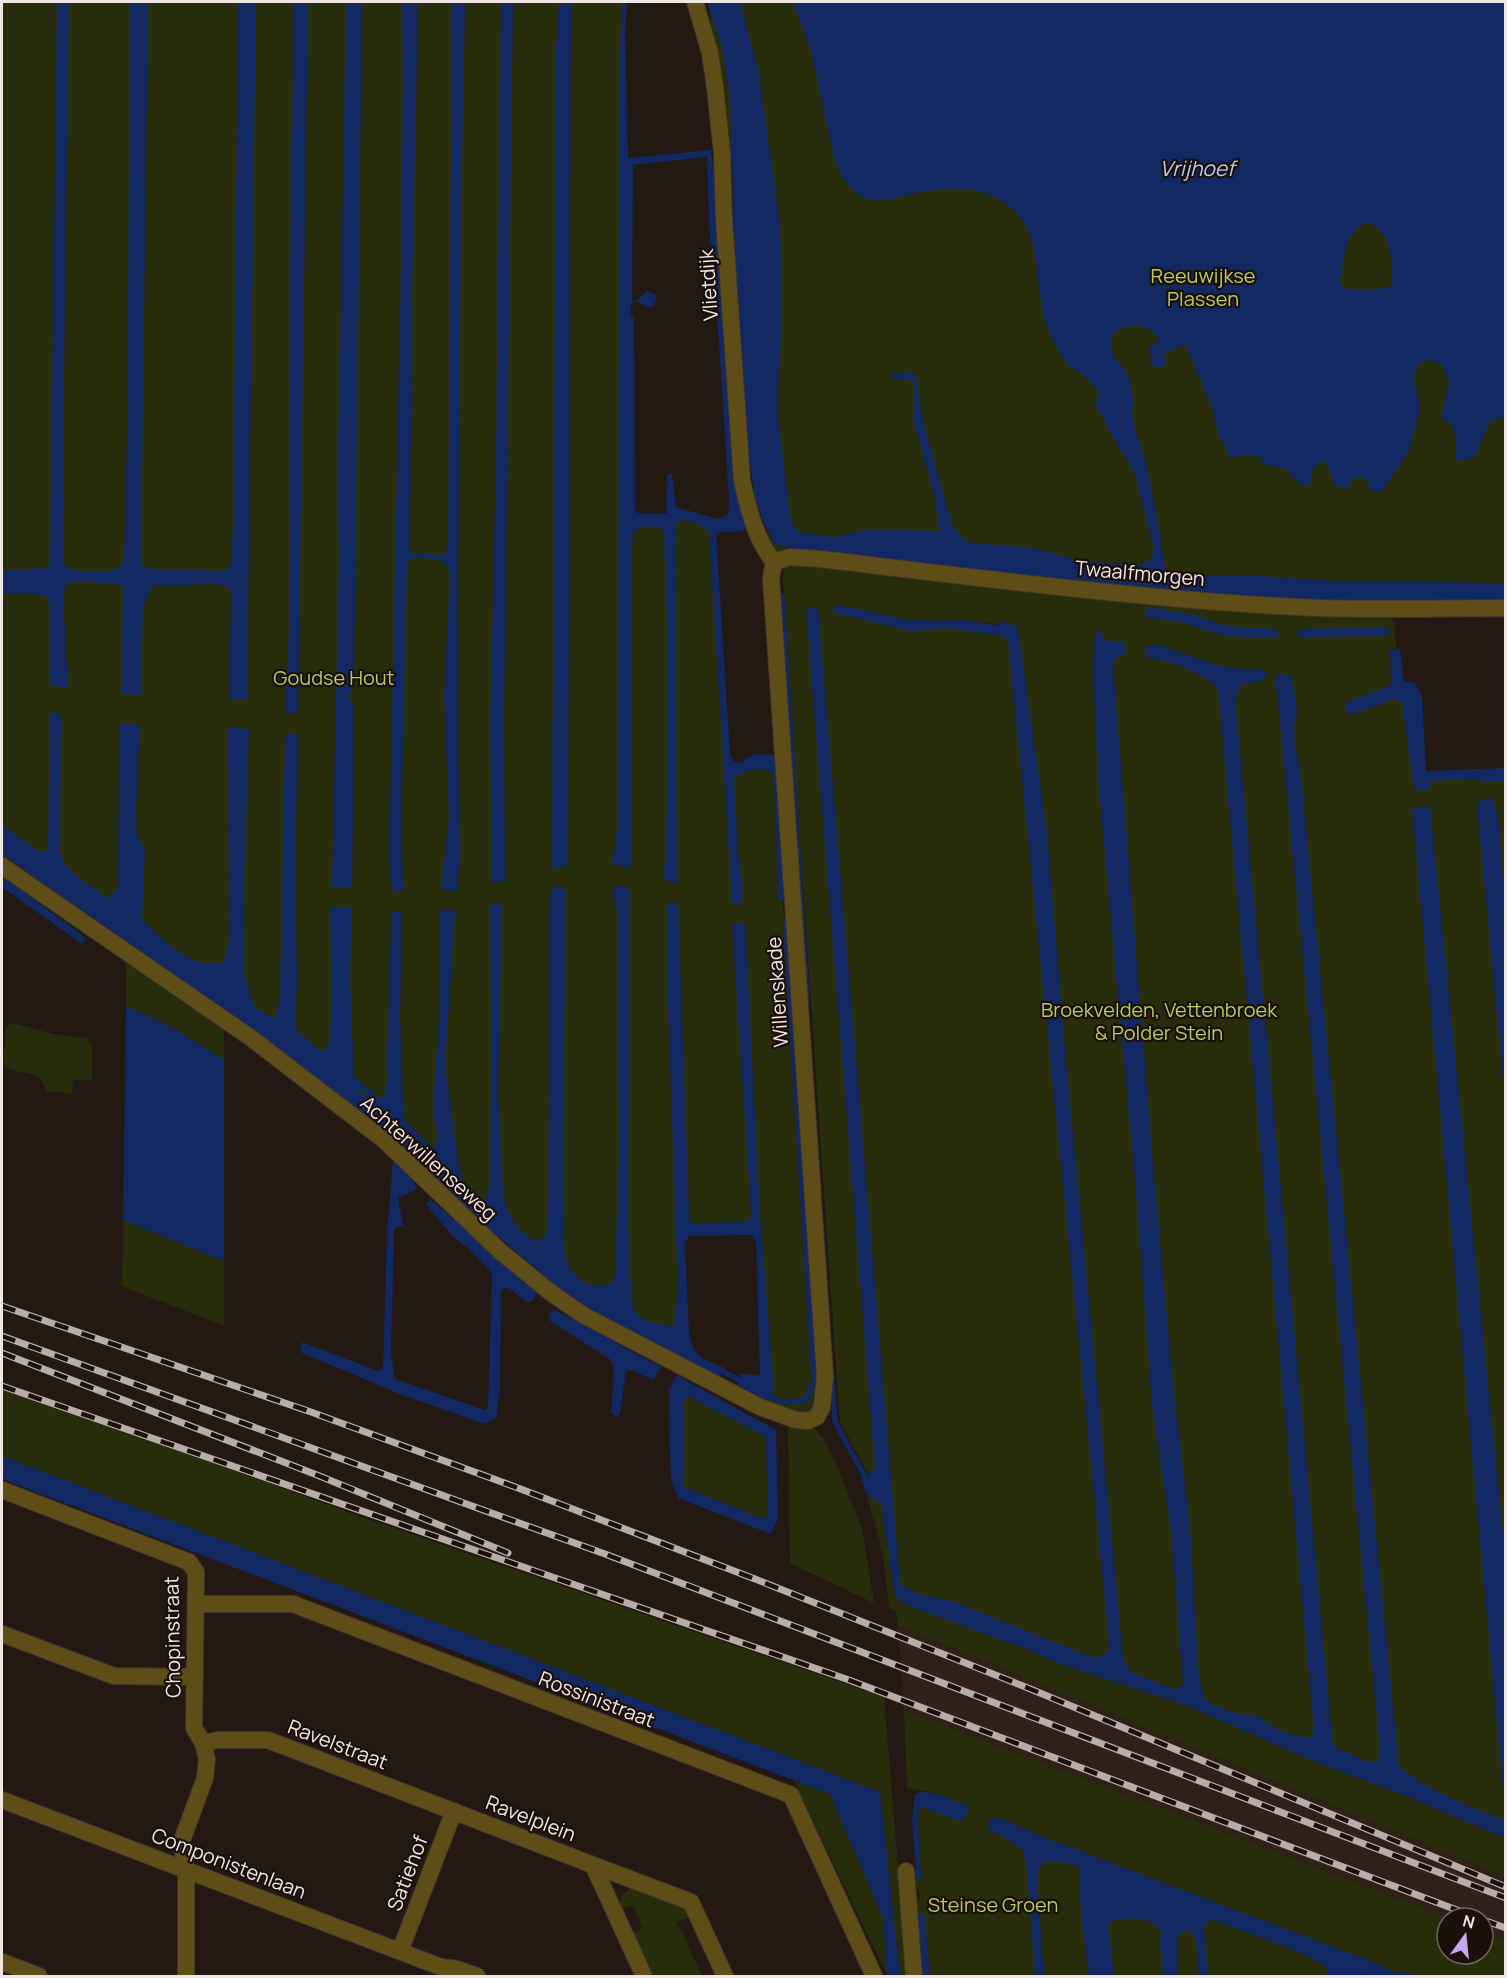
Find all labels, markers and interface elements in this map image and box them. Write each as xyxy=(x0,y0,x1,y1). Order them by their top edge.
water label: Vrijhoef xyxy=(1159,154,1239,182)
street label: Vlietdijk xyxy=(692,247,724,322)
park label: Reeuwijkse Plassen xyxy=(1151,262,1255,312)
street label: Twaalfmorgen xyxy=(1074,554,1206,592)
park label: Goudse Hout xyxy=(273,664,395,691)
street label: Willenskade xyxy=(760,936,794,1048)
park label: Broekvelden, Vettenbroek & Polder Stein xyxy=(1041,996,1278,1046)
street label: Achterwillenseweg xyxy=(355,1089,503,1227)
street label: Chopinstraat xyxy=(157,1576,187,1698)
street label: Rossinistraat xyxy=(535,1665,659,1733)
street label: Ravelstraat xyxy=(284,1713,392,1775)
street label: Ravelplein xyxy=(482,1789,580,1847)
street label: Componistenlaan xyxy=(148,1821,310,1905)
street label: Satiehof xyxy=(380,1831,434,1915)
park label: Steinse Groen xyxy=(928,1891,1058,1918)
north arrow xyxy=(1435,1906,1495,1966)
text: N xyxy=(1460,1909,1477,1934)

